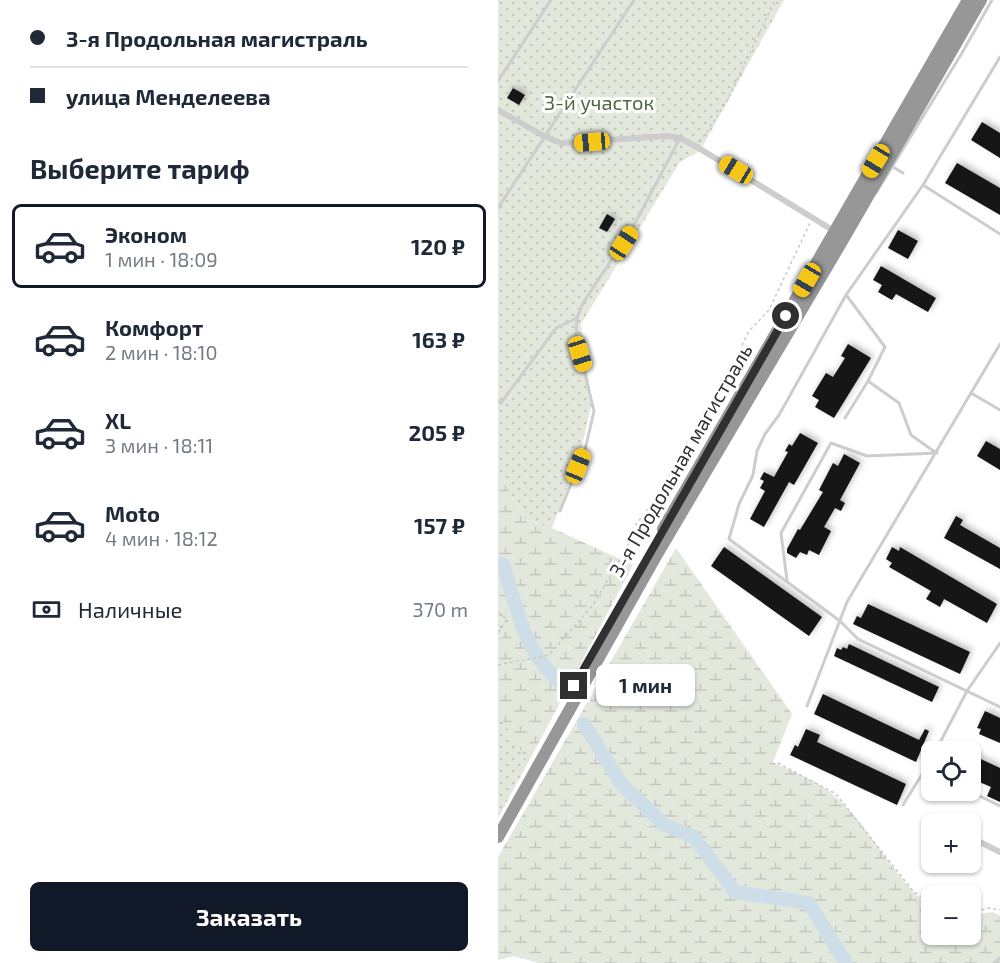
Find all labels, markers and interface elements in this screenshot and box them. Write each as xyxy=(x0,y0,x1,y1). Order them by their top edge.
text: 3-я Продольная магистраль xyxy=(66,25,368,51)
text: улица Менделеева xyxy=(66,83,271,109)
park label: 3-й участок xyxy=(544,90,654,115)
car xyxy=(573,131,611,153)
car xyxy=(859,141,893,181)
text: Выберите тариф xyxy=(30,152,250,184)
car xyxy=(716,153,756,187)
icon: car xyxy=(33,219,87,273)
text: Эконом xyxy=(105,221,187,247)
car xyxy=(607,223,641,263)
text: 120 ₽ xyxy=(411,233,465,259)
text: 1 мин · 18:09 xyxy=(105,247,218,271)
car xyxy=(790,260,824,300)
route start xyxy=(772,302,799,329)
icon: car xyxy=(33,312,87,366)
text: Комфорт xyxy=(105,314,203,340)
text: 163 ₽ xyxy=(412,326,465,352)
car xyxy=(566,334,594,374)
street label: 3-я Продольная магистраль xyxy=(603,339,757,581)
text: 2 мин · 18:10 xyxy=(105,340,218,364)
icon: car xyxy=(33,405,87,459)
text: XL xyxy=(105,407,131,433)
text: 205 ₽ xyxy=(408,419,465,445)
text: 3 мин · 18:11 xyxy=(105,433,213,457)
car xyxy=(563,446,593,486)
icon: car xyxy=(33,498,87,552)
text: Moto xyxy=(105,500,160,526)
text: 157 ₽ xyxy=(414,512,465,538)
text: 4 мин · 18:12 xyxy=(105,526,218,550)
icon: cash xyxy=(30,593,63,626)
text: Наличные xyxy=(78,596,182,622)
text: 370 m xyxy=(413,597,468,621)
callout: 1 мин xyxy=(595,665,694,707)
route end xyxy=(560,672,587,699)
text: 1 мин xyxy=(619,673,672,697)
map controls xyxy=(921,741,981,945)
button: locate xyxy=(921,741,981,801)
button: + xyxy=(921,813,981,873)
button: Заказать xyxy=(30,882,468,951)
button: − xyxy=(921,885,981,945)

